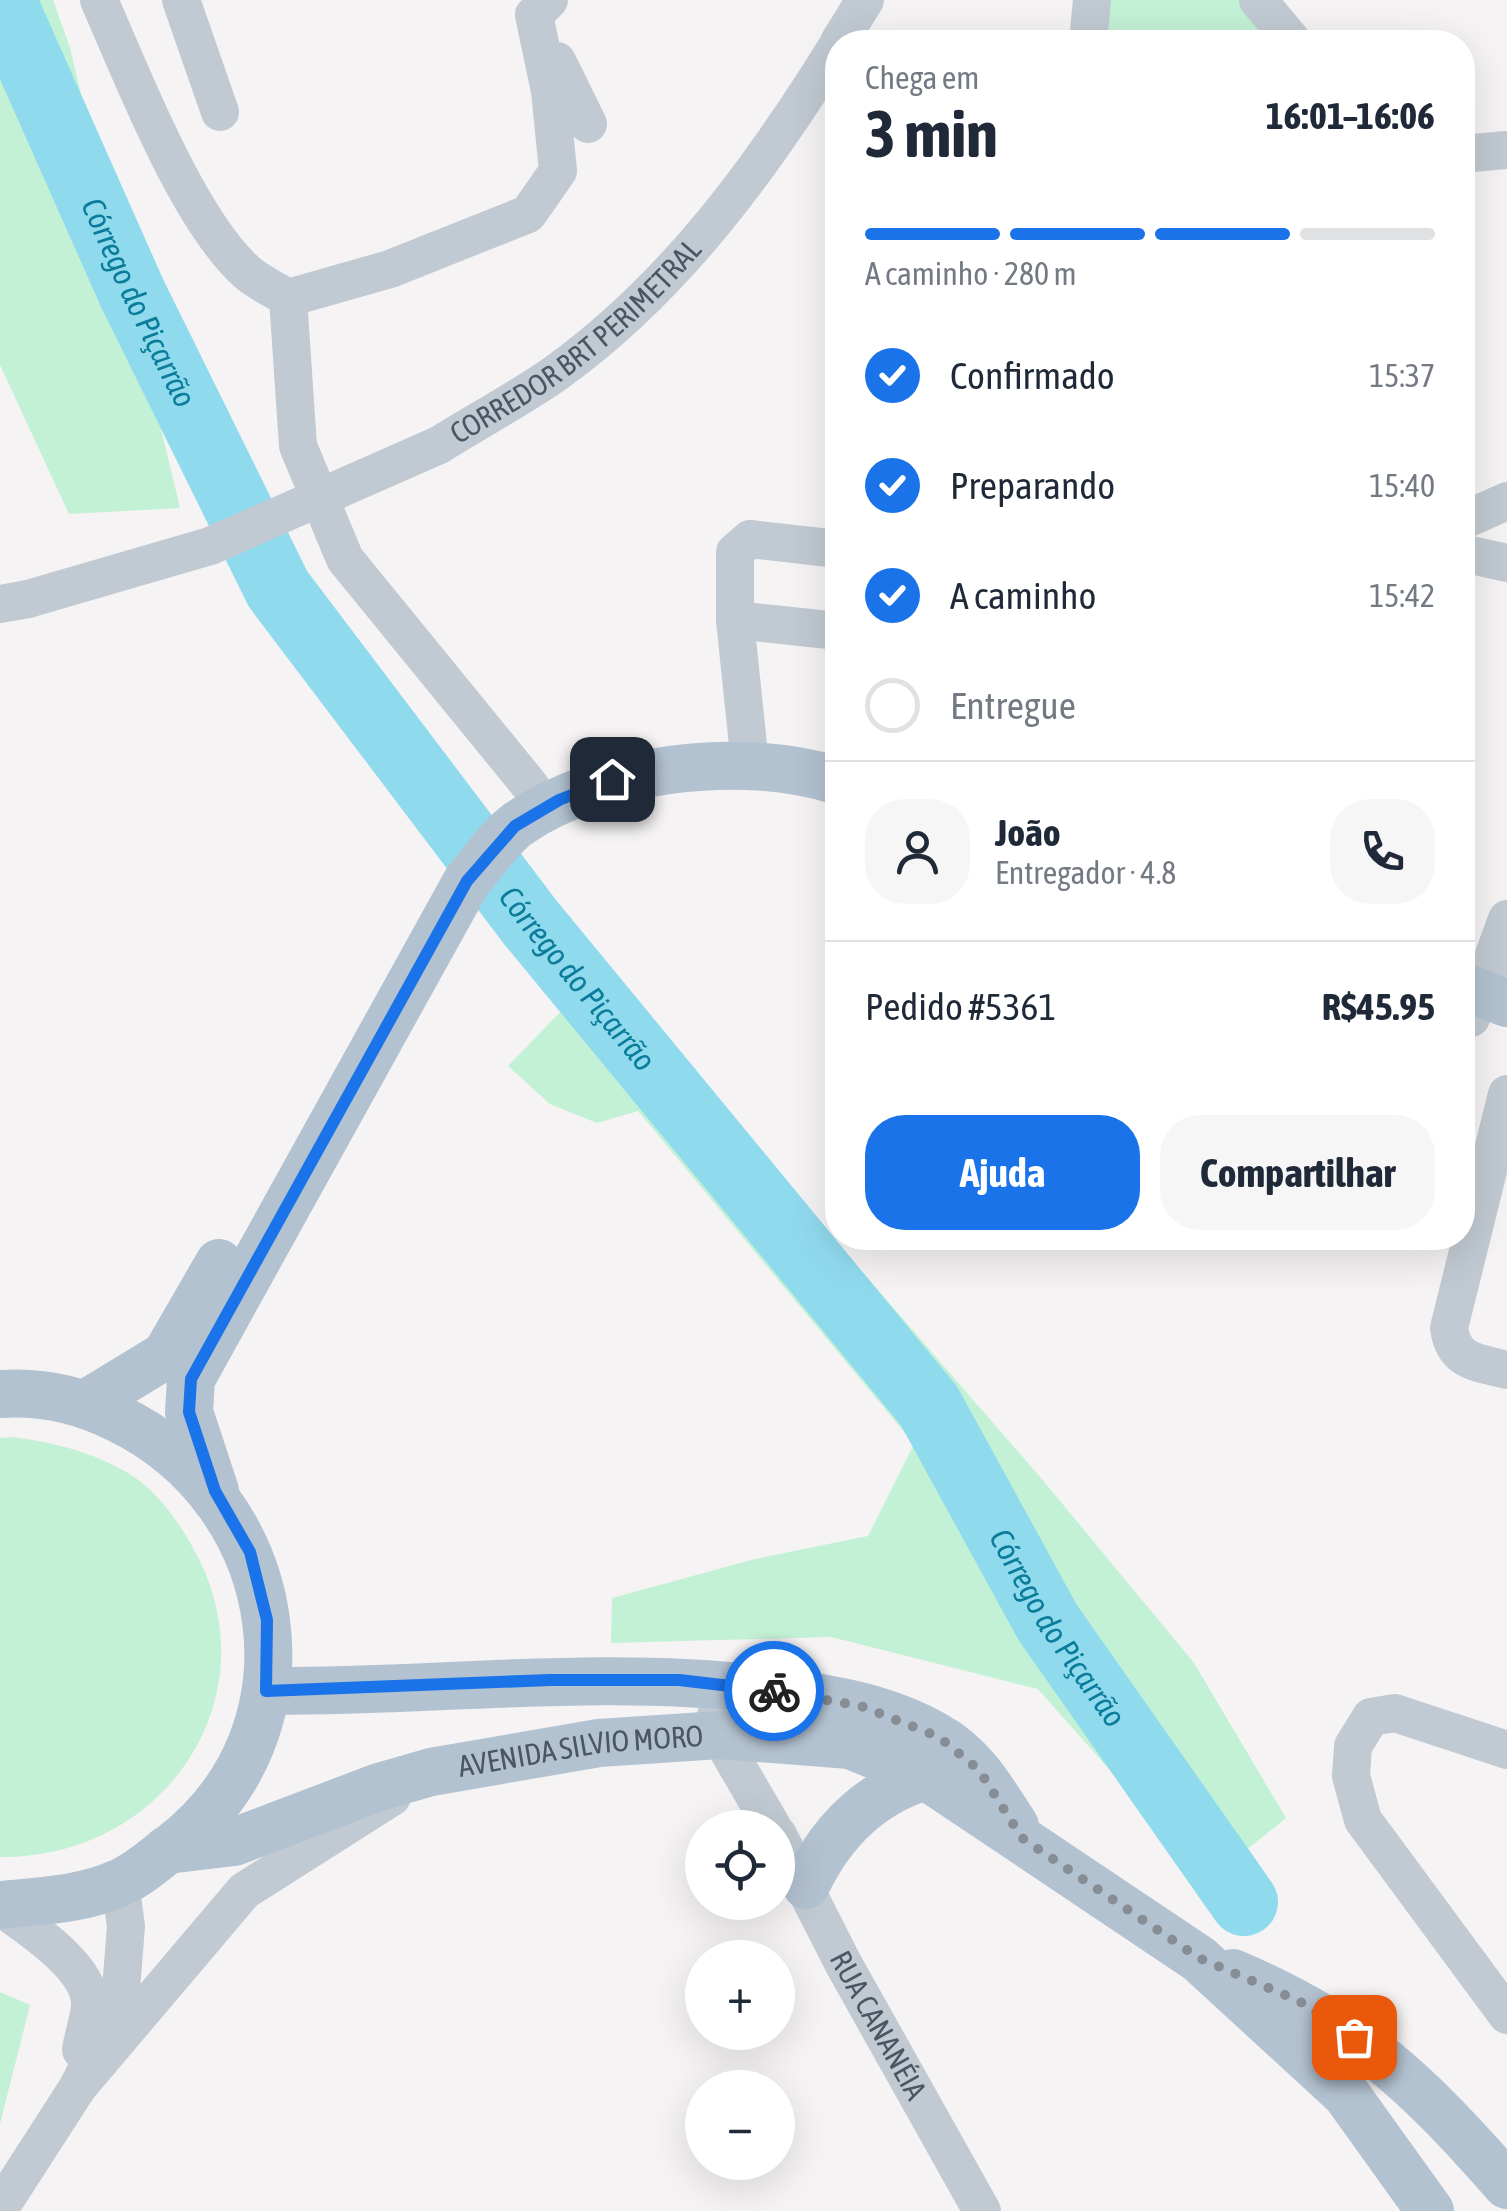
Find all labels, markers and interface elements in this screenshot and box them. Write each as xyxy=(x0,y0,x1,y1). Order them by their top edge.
text: Chega em xyxy=(865,59,979,96)
text: 16:01–16:06 xyxy=(1266,94,1435,137)
text: 3 min xyxy=(865,96,998,171)
water label: Córrego do Piçarrão xyxy=(74,192,204,413)
street label: CORREDOR BRT PERIMETRAL xyxy=(444,232,707,450)
text: A caminho · 280 m xyxy=(865,255,1076,292)
icon: check xyxy=(865,348,920,403)
text: Confirmado xyxy=(950,354,1115,397)
text: 15:37 xyxy=(1369,357,1435,394)
icon: check xyxy=(865,458,920,513)
text: Preparando xyxy=(950,464,1115,507)
text: 15:40 xyxy=(1369,467,1435,504)
icon: check xyxy=(865,568,920,623)
text: A caminho xyxy=(950,574,1096,617)
text: 15:42 xyxy=(1369,577,1435,614)
text: Entregue xyxy=(950,684,1076,727)
pin xyxy=(570,737,655,822)
icon: home xyxy=(585,752,640,807)
button: person xyxy=(865,799,970,904)
button: phone xyxy=(1330,799,1435,904)
text: João xyxy=(995,811,1061,854)
text: Entregador · 4.8 xyxy=(995,854,1176,891)
water label: Córrego do Piçarrão xyxy=(492,879,664,1078)
text: Pedido #5361 xyxy=(865,985,1056,1028)
text: R$45.95 xyxy=(1322,985,1435,1028)
button: Ajuda xyxy=(865,1115,1140,1230)
button: Compartilhar xyxy=(1160,1115,1435,1230)
water label: Córrego do Piçarrão xyxy=(982,1522,1134,1734)
courier xyxy=(724,1641,824,1741)
icon: bike xyxy=(747,1664,802,1719)
street label: AVENIDA SILVIO MORO xyxy=(455,1718,704,1783)
map controls xyxy=(685,1810,795,2180)
button: locate xyxy=(685,1810,795,1920)
button: + xyxy=(685,1940,795,2050)
street label: RUA CANANÉIA xyxy=(824,1945,934,2105)
pin xyxy=(1312,1995,1397,2080)
icon: bag xyxy=(1327,2010,1382,2065)
button: − xyxy=(685,2070,795,2180)

